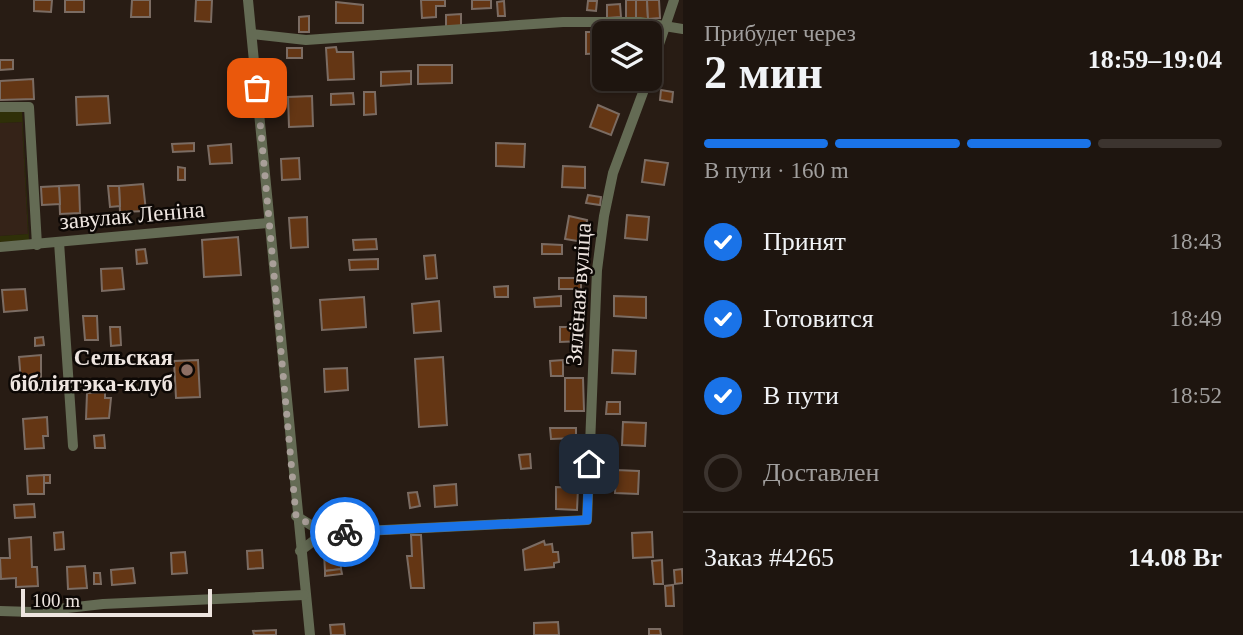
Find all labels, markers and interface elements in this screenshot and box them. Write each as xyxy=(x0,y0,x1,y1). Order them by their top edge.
map controls xyxy=(592,21,662,91)
button: layers xyxy=(592,21,662,91)
text: Прибудет через xyxy=(704,21,856,46)
text: 18:59–19:04 xyxy=(1088,45,1222,74)
text: 2 мин xyxy=(704,47,823,98)
pin xyxy=(227,58,287,118)
icon: bag xyxy=(238,69,276,107)
text: В пути · 160 m xyxy=(704,158,849,183)
street label: завулак Леніна xyxy=(59,197,206,234)
street label: Зялёная вуліца xyxy=(561,222,596,367)
icon: check xyxy=(704,223,742,261)
text: Принят xyxy=(763,227,846,256)
text: 18:43 xyxy=(1170,229,1222,254)
icon: check xyxy=(704,300,742,338)
text: Готовится xyxy=(763,304,874,333)
text: 18:49 xyxy=(1170,306,1222,331)
place label: Сельская бібліятэка-клуб xyxy=(10,345,173,396)
marker: Сельская бібліятэка-клуб xyxy=(179,362,195,378)
icon: check xyxy=(704,377,742,415)
text: В пути xyxy=(763,381,839,410)
text: 18:52 xyxy=(1170,383,1222,408)
pin xyxy=(559,434,619,494)
icon: home xyxy=(570,445,608,483)
text: Доставлен xyxy=(763,458,880,487)
courier xyxy=(310,497,380,567)
icon: bike xyxy=(326,513,364,551)
text: Заказ #4265 xyxy=(704,543,834,572)
text: 14.08 Br xyxy=(1128,543,1222,572)
scale bar xyxy=(21,586,212,618)
text: 100 m xyxy=(32,590,80,611)

